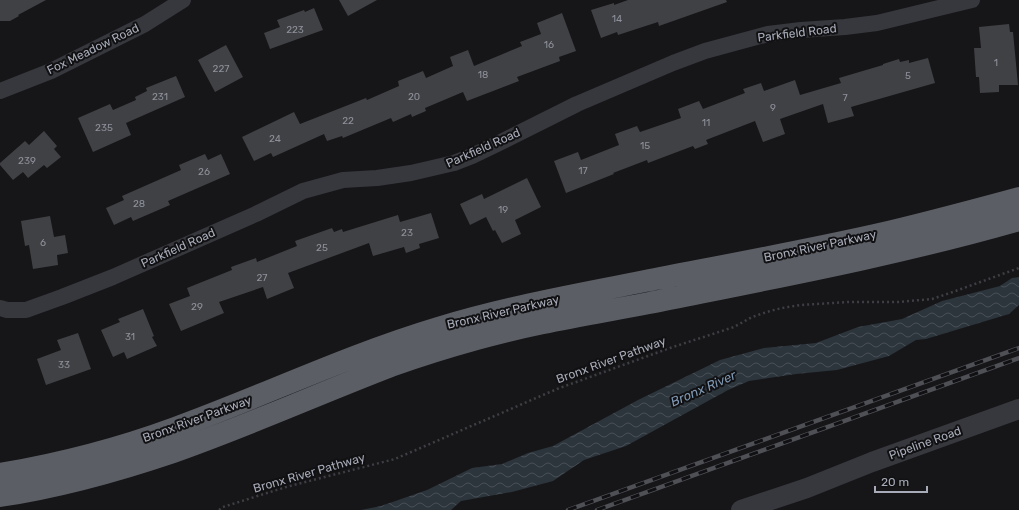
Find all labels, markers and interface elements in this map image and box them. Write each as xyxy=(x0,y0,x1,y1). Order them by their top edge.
house number: 14 xyxy=(612,13,622,25)
street label: Fox Meadow Road xyxy=(45,21,141,77)
street label: Parkfield Road xyxy=(757,21,837,45)
house number: 223 xyxy=(286,24,304,36)
house number: 16 xyxy=(544,39,554,51)
house number: 1 xyxy=(994,57,998,69)
house number: 227 xyxy=(213,63,229,75)
house number: 18 xyxy=(478,69,488,81)
house number: 5 xyxy=(905,70,911,82)
house number: 231 xyxy=(152,91,168,103)
house number: 20 xyxy=(408,91,420,103)
house number: 7 xyxy=(842,92,848,104)
house number: 9 xyxy=(770,102,776,114)
house number: 22 xyxy=(342,115,354,127)
house number: 11 xyxy=(702,117,710,129)
house number: 235 xyxy=(95,122,113,134)
street label: Parkfield Road xyxy=(444,125,522,171)
house number: 24 xyxy=(269,133,281,145)
house number: 15 xyxy=(640,140,650,152)
house number: 239 xyxy=(18,155,36,167)
house number: 17 xyxy=(578,165,588,177)
house number: 26 xyxy=(198,166,210,178)
house number: 28 xyxy=(133,198,145,210)
house number: 19 xyxy=(498,204,508,216)
street label: Parkfield Road xyxy=(139,225,217,271)
house number: 23 xyxy=(401,227,413,239)
street label: Bronx River Parkway xyxy=(762,227,878,265)
house number: 6 xyxy=(40,237,46,249)
house number: 25 xyxy=(316,242,328,254)
house number: 27 xyxy=(257,272,268,284)
street label: Bronx River Parkway xyxy=(446,292,561,332)
house number: 29 xyxy=(191,301,203,313)
house number: 31 xyxy=(125,331,135,343)
street label: Bronx River Pathway xyxy=(554,333,668,386)
house number: 33 xyxy=(58,359,70,371)
water label: Bronx River xyxy=(668,367,739,410)
street label: Bronx River Parkway xyxy=(141,393,254,445)
street label: Pipeline Road xyxy=(887,423,963,463)
street label: Bronx River Pathway xyxy=(251,450,367,496)
scale bar xyxy=(875,468,927,494)
text: 20 m xyxy=(881,475,909,489)

